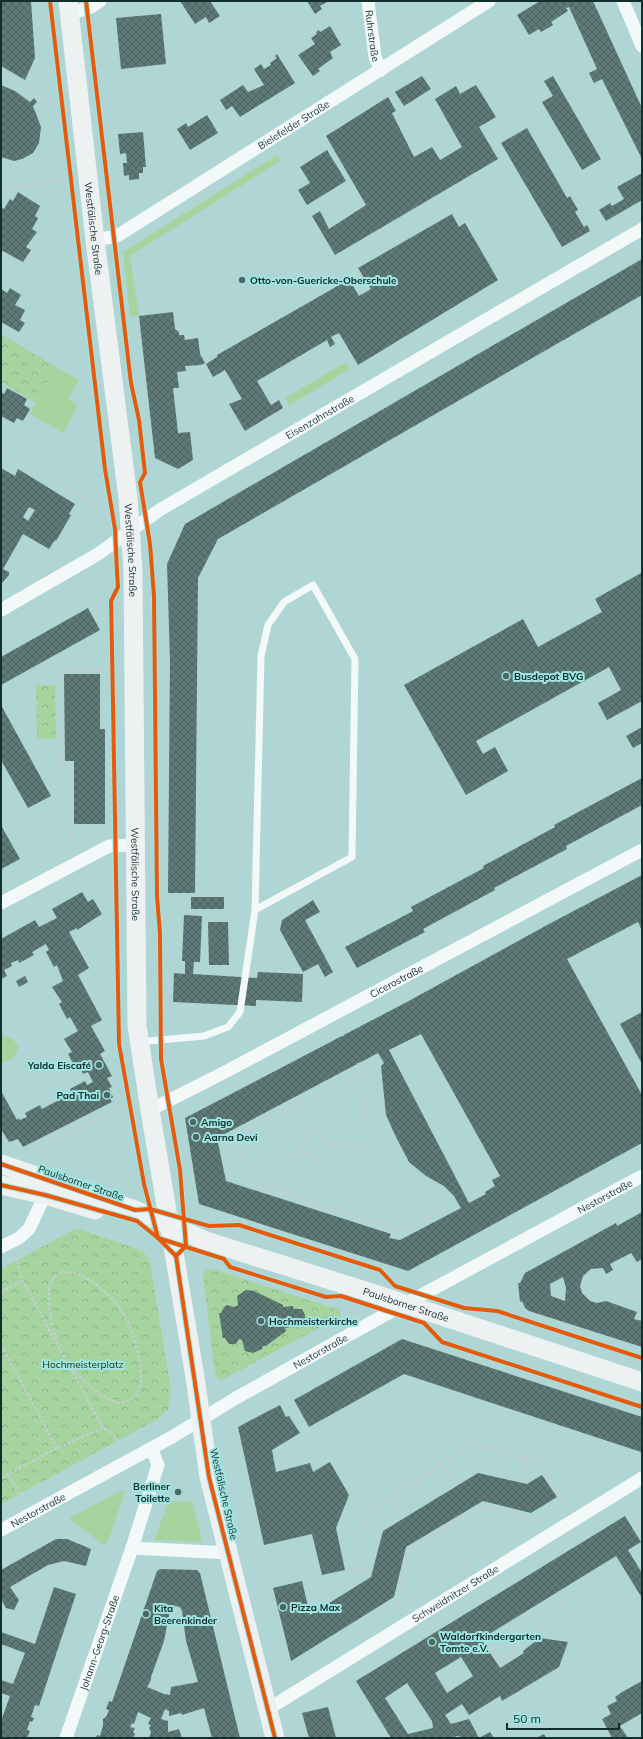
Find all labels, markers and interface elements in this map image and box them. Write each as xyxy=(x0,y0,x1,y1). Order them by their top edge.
street label: Ruhrstraße xyxy=(363,9,383,64)
street label: Bielefelder Straße xyxy=(255,97,332,152)
street label: Westfälische Straße xyxy=(82,181,106,276)
place label: Otto-von-Guericke-Oberschule xyxy=(250,274,397,287)
marker: Otto-von-Guericke-Oberschule xyxy=(237,275,247,285)
street label: Eisenzahnstraße xyxy=(283,392,356,442)
street label: Westfälische Straße xyxy=(122,503,140,597)
place label: Busdepot BVG xyxy=(514,670,583,683)
marker: Busdepot BVG xyxy=(501,671,511,681)
street label: Westfälische Straße xyxy=(129,827,143,921)
street label: Cicerostraße xyxy=(367,961,425,1000)
place label: Yalda Eiscafé xyxy=(27,1059,92,1072)
marker: Yalda Eiscafé xyxy=(94,1060,104,1070)
place label: Pad Thai xyxy=(56,1089,99,1102)
marker: Pad Thai xyxy=(102,1090,112,1100)
place label: Amigo xyxy=(201,1116,232,1129)
marker: Amigo xyxy=(188,1117,198,1127)
place label: Aarna Devi xyxy=(204,1131,258,1144)
marker: Aarna Devi xyxy=(191,1132,201,1142)
street label: Paulsborner Straße xyxy=(37,1162,125,1204)
street label: Nestorstraße xyxy=(575,1176,634,1216)
street label: Paulsborner Straße xyxy=(362,1284,451,1324)
place label: Hochmeisterkirche xyxy=(269,1315,358,1328)
marker: Hochmeisterkirche xyxy=(256,1316,266,1326)
street label: Nestorstraße xyxy=(291,1331,350,1371)
park label: Hochmeisterplatz xyxy=(42,1358,124,1371)
street label: Westfälische Straße xyxy=(207,1447,241,1541)
place label: Berliner Toilette xyxy=(133,1480,171,1505)
marker: Berliner Toilette xyxy=(173,1487,183,1497)
street label: Nestorstraße xyxy=(8,1490,68,1530)
street label: Schweidnitzer Straße xyxy=(410,1562,501,1625)
street label: Johann-Georg-Straße xyxy=(77,1593,122,1692)
place label: Pizza Max xyxy=(291,1601,341,1614)
place label: Kita Beerenkinder xyxy=(154,1602,217,1627)
marker: Pizza Max xyxy=(278,1602,288,1612)
marker: Kita Beerenkinder xyxy=(141,1609,151,1619)
place label: Waldorfkindergarten Tomte e.V. xyxy=(440,1630,541,1655)
marker: Waldorfkindergarten Tomte e.V. xyxy=(427,1637,437,1647)
scale bar xyxy=(507,1705,619,1731)
text: 50 m xyxy=(513,1711,541,1726)

